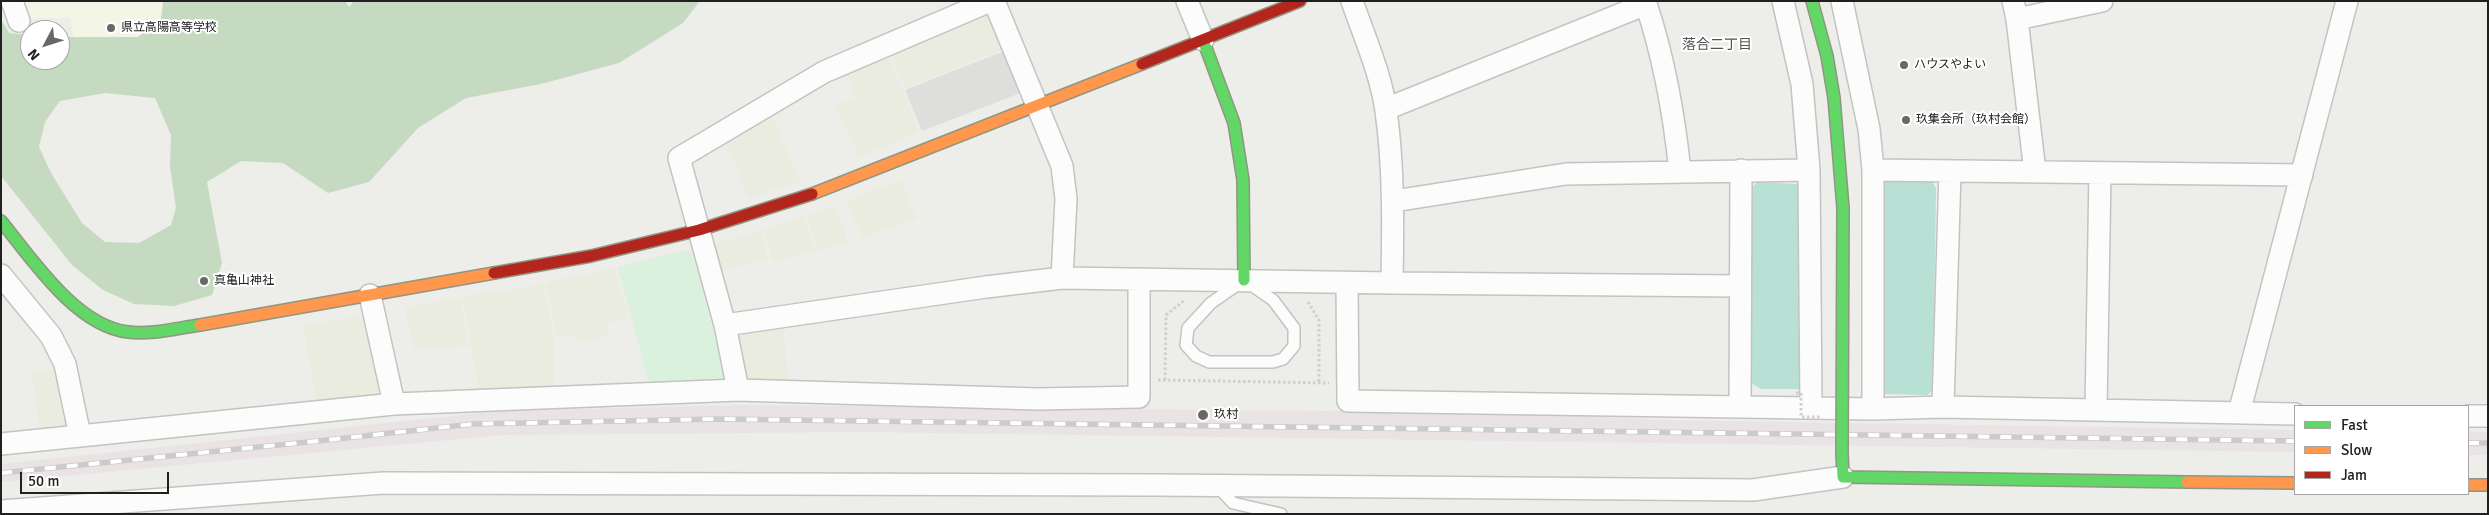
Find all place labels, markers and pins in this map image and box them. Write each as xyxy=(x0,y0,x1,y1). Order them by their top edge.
place label: 県立高陽高等学校 xyxy=(121,21,217,35)
marker: 県立高陽高等学校 xyxy=(105,22,117,34)
place label: ハウスやよい xyxy=(1914,58,1986,72)
marker: ハウスやよい xyxy=(1898,59,1910,71)
place label: 玖集会所（玖村会館） xyxy=(1916,113,2036,127)
marker: 玖集会所（玖村会館） xyxy=(1900,114,1912,126)
place label: 真亀山神社 xyxy=(214,274,274,288)
marker: 真亀山神社 xyxy=(198,275,210,287)
marker: 玖村 xyxy=(1196,408,1210,422)
place label: 玖村 xyxy=(1214,408,1238,422)

